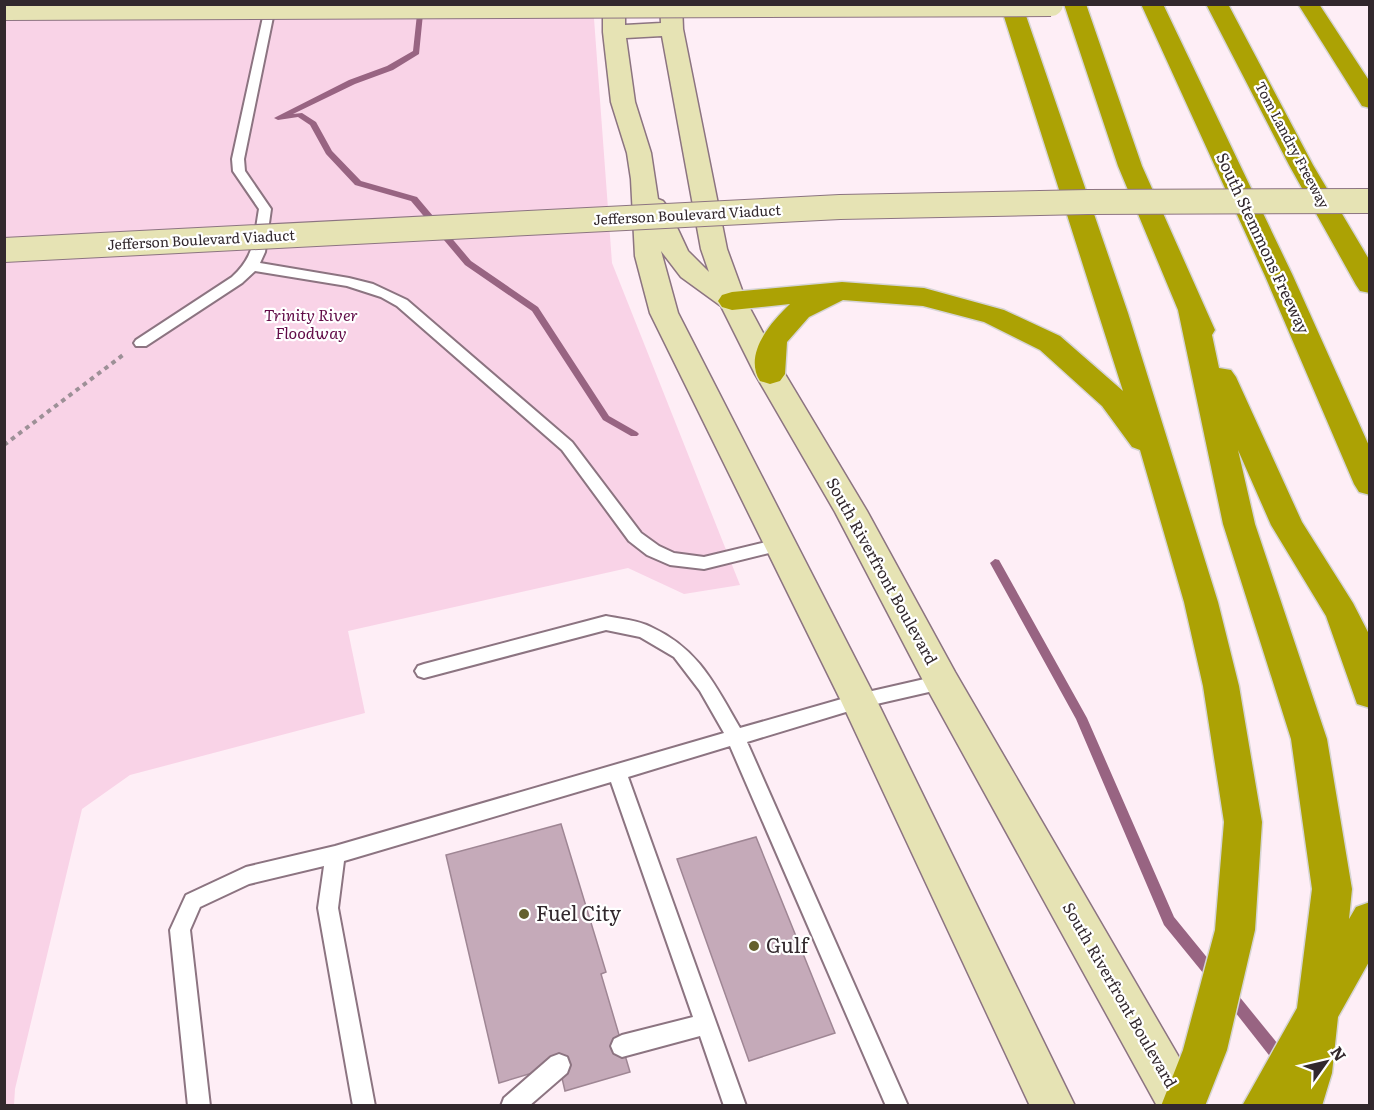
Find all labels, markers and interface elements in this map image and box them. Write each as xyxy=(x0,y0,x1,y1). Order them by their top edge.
street label: Tom Landry Freeway xyxy=(1251,77,1335,212)
street label: South Stemmons Freeway xyxy=(1211,148,1317,338)
street label: Jefferson Boulevard Viaduct xyxy=(593,199,782,229)
street label: Jefferson Boulevard Viaduct xyxy=(107,224,296,254)
park label: Trinity River Floodway xyxy=(264,302,358,344)
street label: South Riverfront Boulevard xyxy=(821,473,945,669)
place label: Fuel City xyxy=(536,897,621,927)
street label: South Riverfront Boulevard xyxy=(1058,897,1184,1092)
marker: Fuel City xyxy=(517,907,531,921)
place label: Gulf xyxy=(766,929,810,959)
marker: Gulf xyxy=(747,939,761,953)
north arrow xyxy=(1296,1032,1356,1092)
text: N xyxy=(1326,1041,1353,1065)

